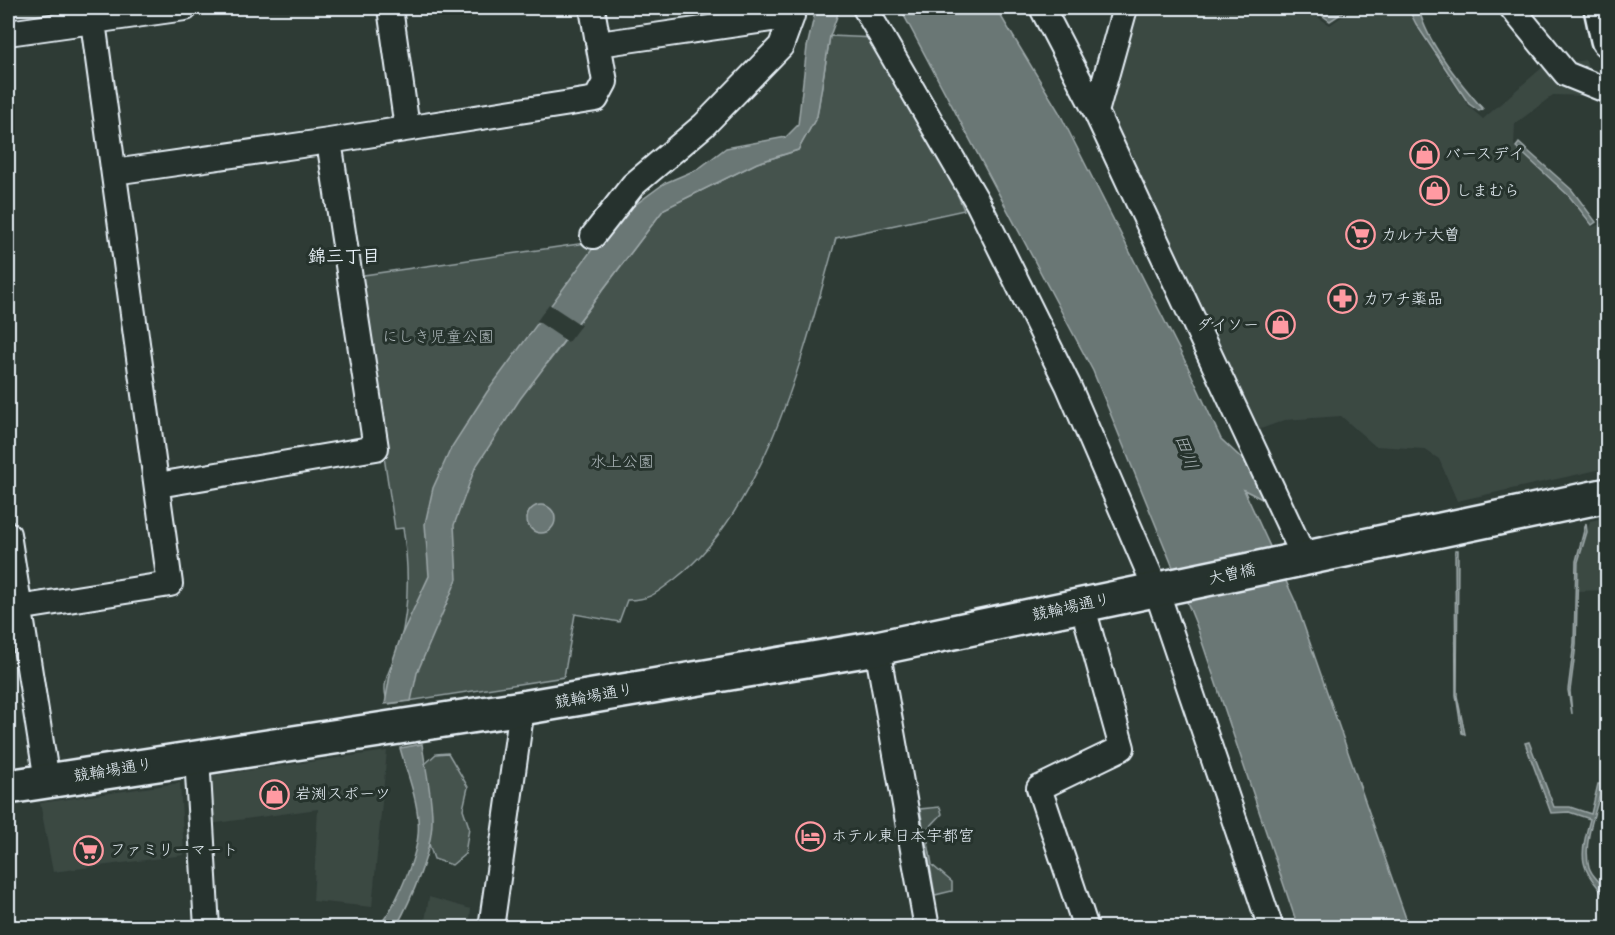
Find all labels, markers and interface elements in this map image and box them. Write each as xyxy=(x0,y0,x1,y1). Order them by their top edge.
shop icon: バースデイ xyxy=(1408,138,1440,170)
place label: バースデイ xyxy=(1445,143,1524,165)
shop icon: しまむら xyxy=(1419,175,1451,207)
place label: しまむら xyxy=(1456,180,1520,202)
supermarket icon: カルナ大曽 xyxy=(1344,219,1376,251)
place label: カルナ大曽 xyxy=(1381,224,1460,246)
district label: 錦三丁目 xyxy=(308,244,380,269)
pharmacy icon: カワチ薬品 xyxy=(1326,283,1358,315)
place label: カワチ薬品 xyxy=(1363,288,1443,310)
shop icon: ダイソー xyxy=(1264,309,1296,341)
place label: ダイソー xyxy=(1197,314,1259,336)
park label: にしき児童公園 xyxy=(382,326,494,348)
water label: 田川 xyxy=(1168,431,1204,473)
park label: 水上公園 xyxy=(590,451,654,473)
street label: 大曽橋 xyxy=(1206,558,1258,590)
street label: 競輪場通り xyxy=(1030,588,1112,626)
street label: 競輪場通り xyxy=(553,678,635,714)
street label: 競輪場通り xyxy=(72,753,154,787)
shop icon: 岩渕スポーツ xyxy=(258,778,290,810)
place label: 岩渕スポーツ xyxy=(295,783,391,805)
hotel icon: ホテル東日本宇都宮 xyxy=(794,820,826,852)
place label: ホテル東日本宇都宮 xyxy=(831,825,974,847)
supermarket icon: ファミリーマート xyxy=(73,834,105,866)
place label: ファミリーマート xyxy=(110,839,238,861)

